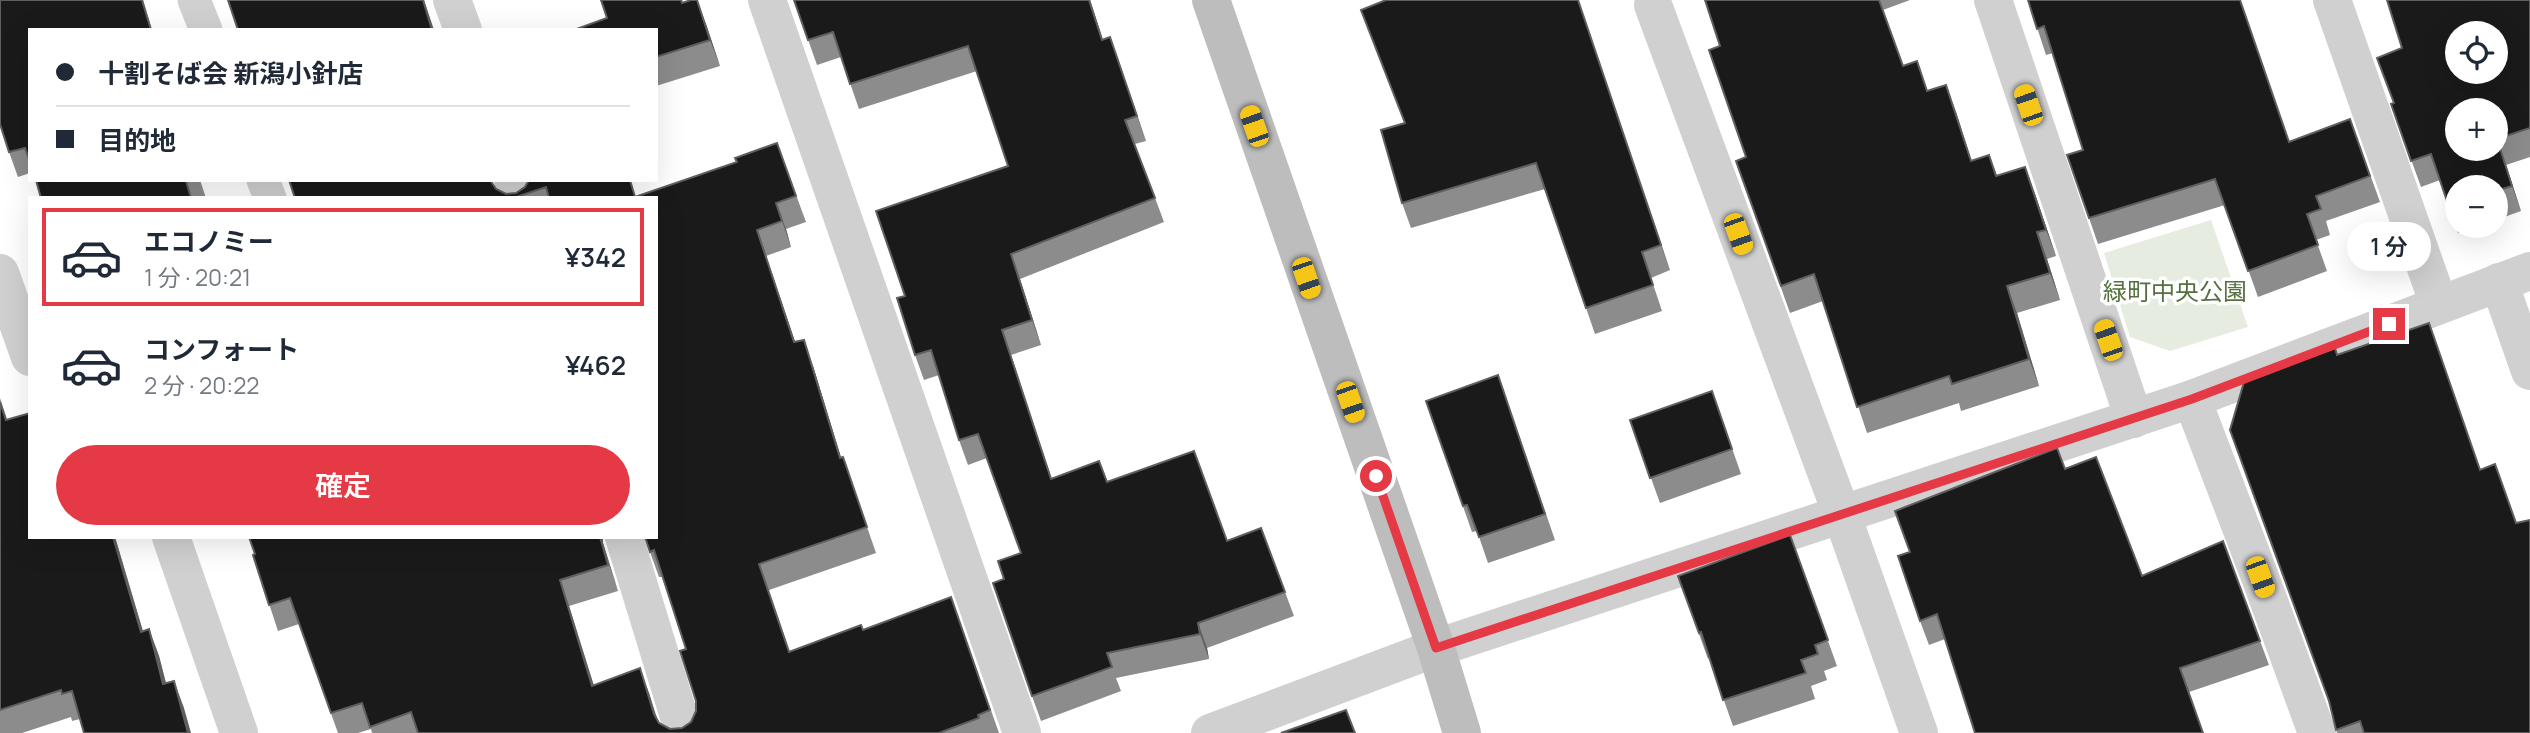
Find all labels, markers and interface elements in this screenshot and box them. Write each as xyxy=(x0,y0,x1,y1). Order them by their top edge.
map controls xyxy=(2445,21,2508,238)
button: locate xyxy=(2445,21,2508,84)
text: 十割そば会 新潟小針店 xyxy=(98,55,363,91)
car xyxy=(2012,82,2045,128)
button: + xyxy=(2445,98,2508,161)
car xyxy=(1238,103,1271,149)
text: 目的地 xyxy=(98,122,176,158)
button: − xyxy=(2445,175,2508,238)
car xyxy=(1721,211,1756,257)
callout: 1 分 xyxy=(2347,222,2431,272)
text: エコノミー xyxy=(144,223,274,259)
icon: car xyxy=(60,226,123,289)
text: 1 分 xyxy=(2370,230,2408,262)
text: ¥342 xyxy=(565,239,626,275)
car xyxy=(1290,255,1323,301)
text: 1 分 · 20:21 xyxy=(144,261,251,293)
park label: 緑町中央公園 xyxy=(2103,274,2247,307)
route end xyxy=(2373,308,2405,340)
car xyxy=(2092,317,2125,363)
text: コンフォート xyxy=(144,331,299,367)
icon: car xyxy=(60,334,123,397)
text: ¥462 xyxy=(565,347,626,383)
text: 2 分 · 20:22 xyxy=(144,369,259,401)
car xyxy=(1334,379,1367,425)
button: 確定 xyxy=(56,445,630,525)
route start xyxy=(1360,460,1392,492)
car xyxy=(2243,554,2278,600)

